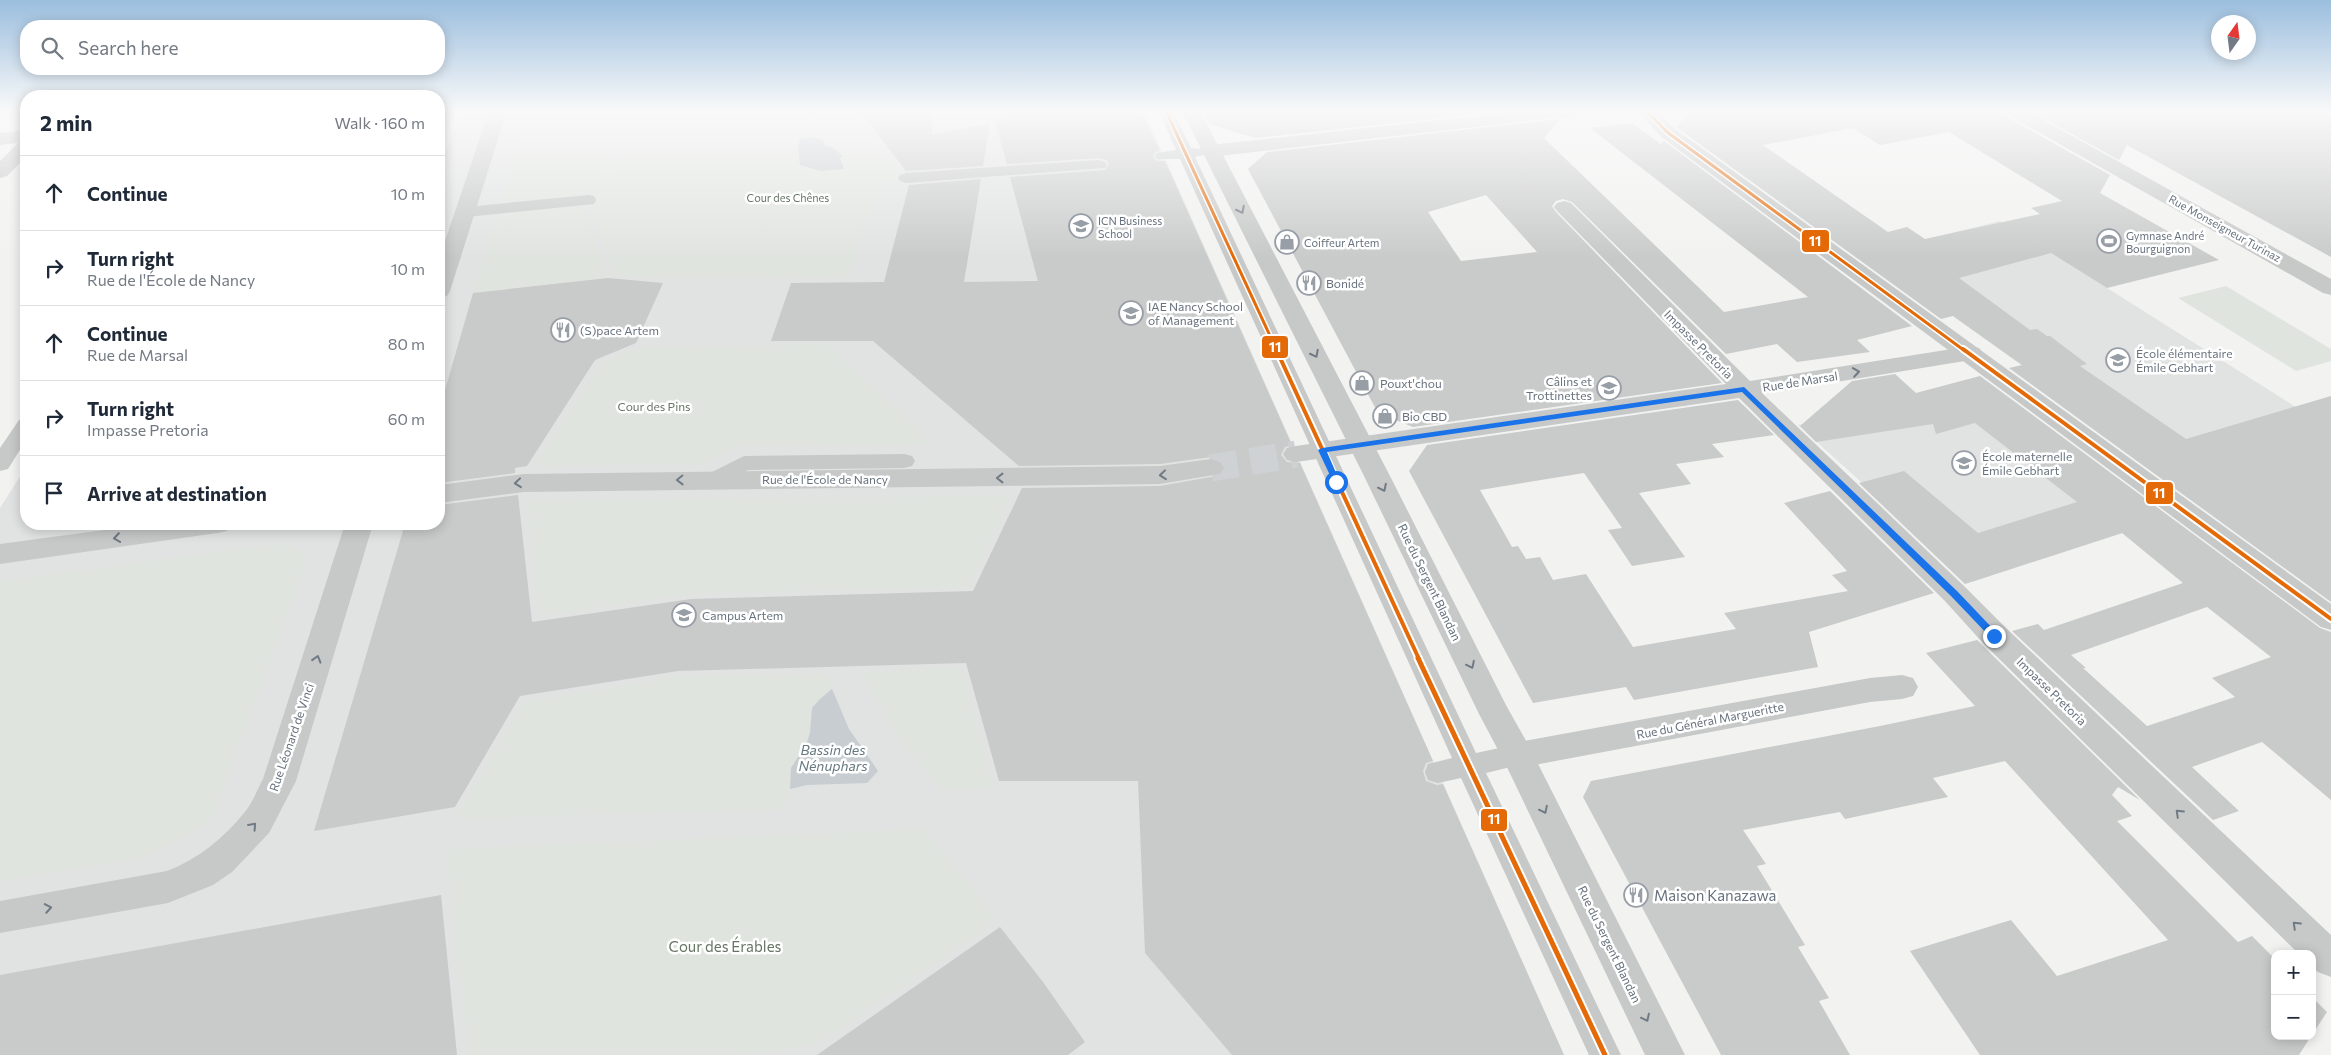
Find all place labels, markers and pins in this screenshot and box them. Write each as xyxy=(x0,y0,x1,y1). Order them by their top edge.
school or university icon: ICN Business School xyxy=(1068,213,1094,239)
place label: ICN Business School xyxy=(1098,214,1162,240)
sports icon: Gymnase André Bourguignon xyxy=(2096,228,2122,254)
shop icon: Coiffeur Artem xyxy=(1274,229,1300,255)
place label: Gymnase André Bourguignon xyxy=(2126,229,2205,255)
place label: Coiffeur Artem xyxy=(1304,236,1379,249)
restaurant icon: Bonidé xyxy=(1296,270,1322,296)
place label: Bonidé xyxy=(1326,276,1364,290)
place label: IAE Nancy School of Management xyxy=(1148,299,1243,327)
school or university icon: IAE Nancy School of Management xyxy=(1118,300,1144,326)
restaurant icon: (S)pace Artem xyxy=(550,317,576,343)
place label: (S)pace Artem xyxy=(580,323,659,337)
place label: École élémentaire Émile Gebhart xyxy=(2136,346,2232,374)
school or university icon: École élémentaire Émile Gebhart xyxy=(2105,347,2131,373)
shop icon: Pouxt'chou xyxy=(1349,370,1375,396)
place label: Câlins et Trottinettes xyxy=(1526,374,1592,402)
school or university icon: Câlins et Trottinettes xyxy=(1596,375,1622,401)
place label: Pouxt'chou xyxy=(1380,376,1442,390)
shop icon: Bio CBD xyxy=(1372,403,1398,429)
place label: Bio CBD xyxy=(1402,409,1447,423)
place label: École maternelle Émile Gebhart xyxy=(1982,449,2072,477)
school or university icon: École maternelle Émile Gebhart xyxy=(1951,450,1977,476)
school or university icon: Campus Artem xyxy=(671,602,697,628)
place label: Campus Artem xyxy=(702,608,783,622)
restaurant icon: Maison Kanazawa xyxy=(1623,882,1649,908)
place label: Maison Kanazawa xyxy=(1654,886,1776,904)

